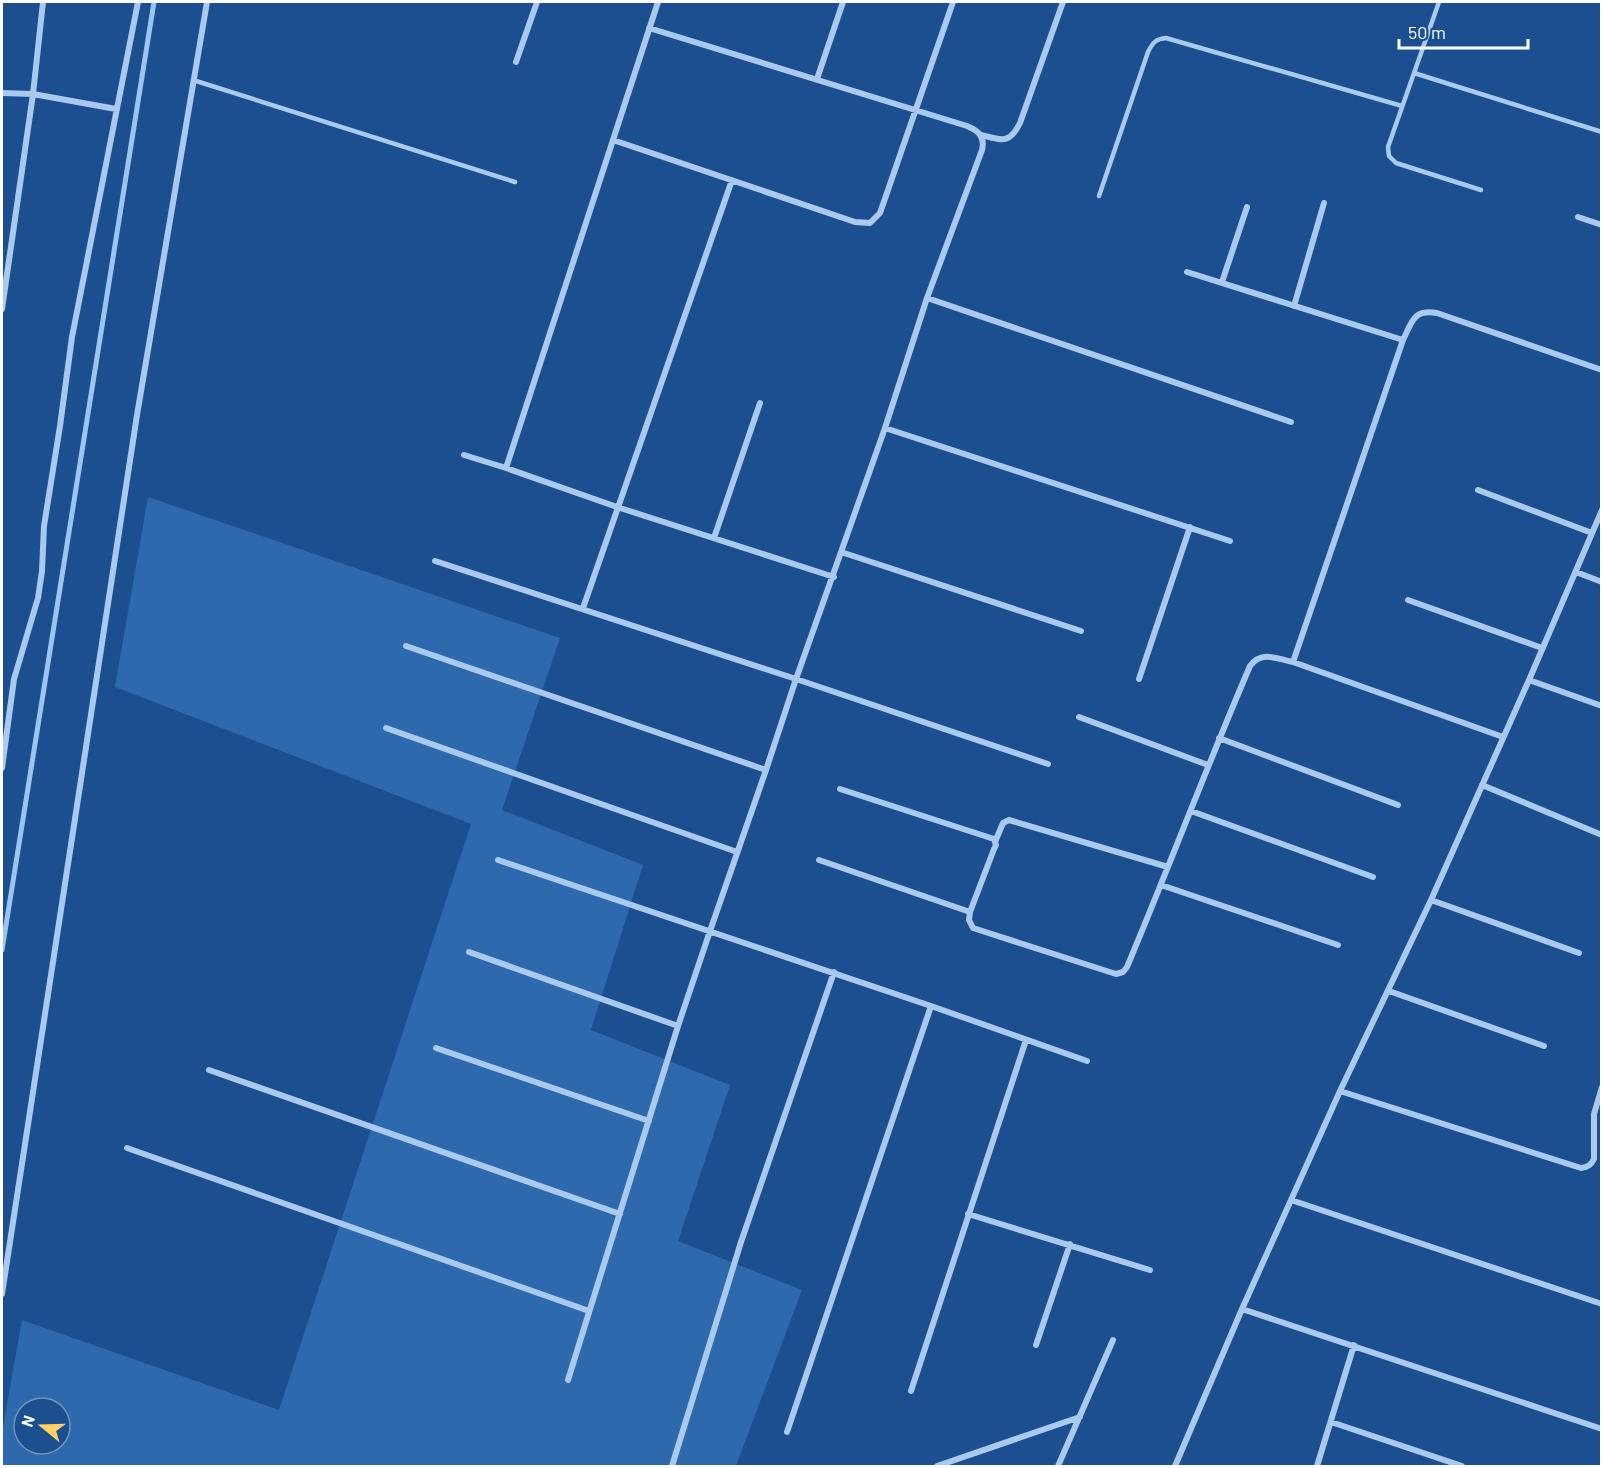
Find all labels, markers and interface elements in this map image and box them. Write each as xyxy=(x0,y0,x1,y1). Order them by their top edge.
scale bar xyxy=(1399,12,1528,50)
text: 50 m xyxy=(1408,21,1446,43)
north arrow xyxy=(12,1396,72,1456)
text: N xyxy=(17,1413,38,1429)

